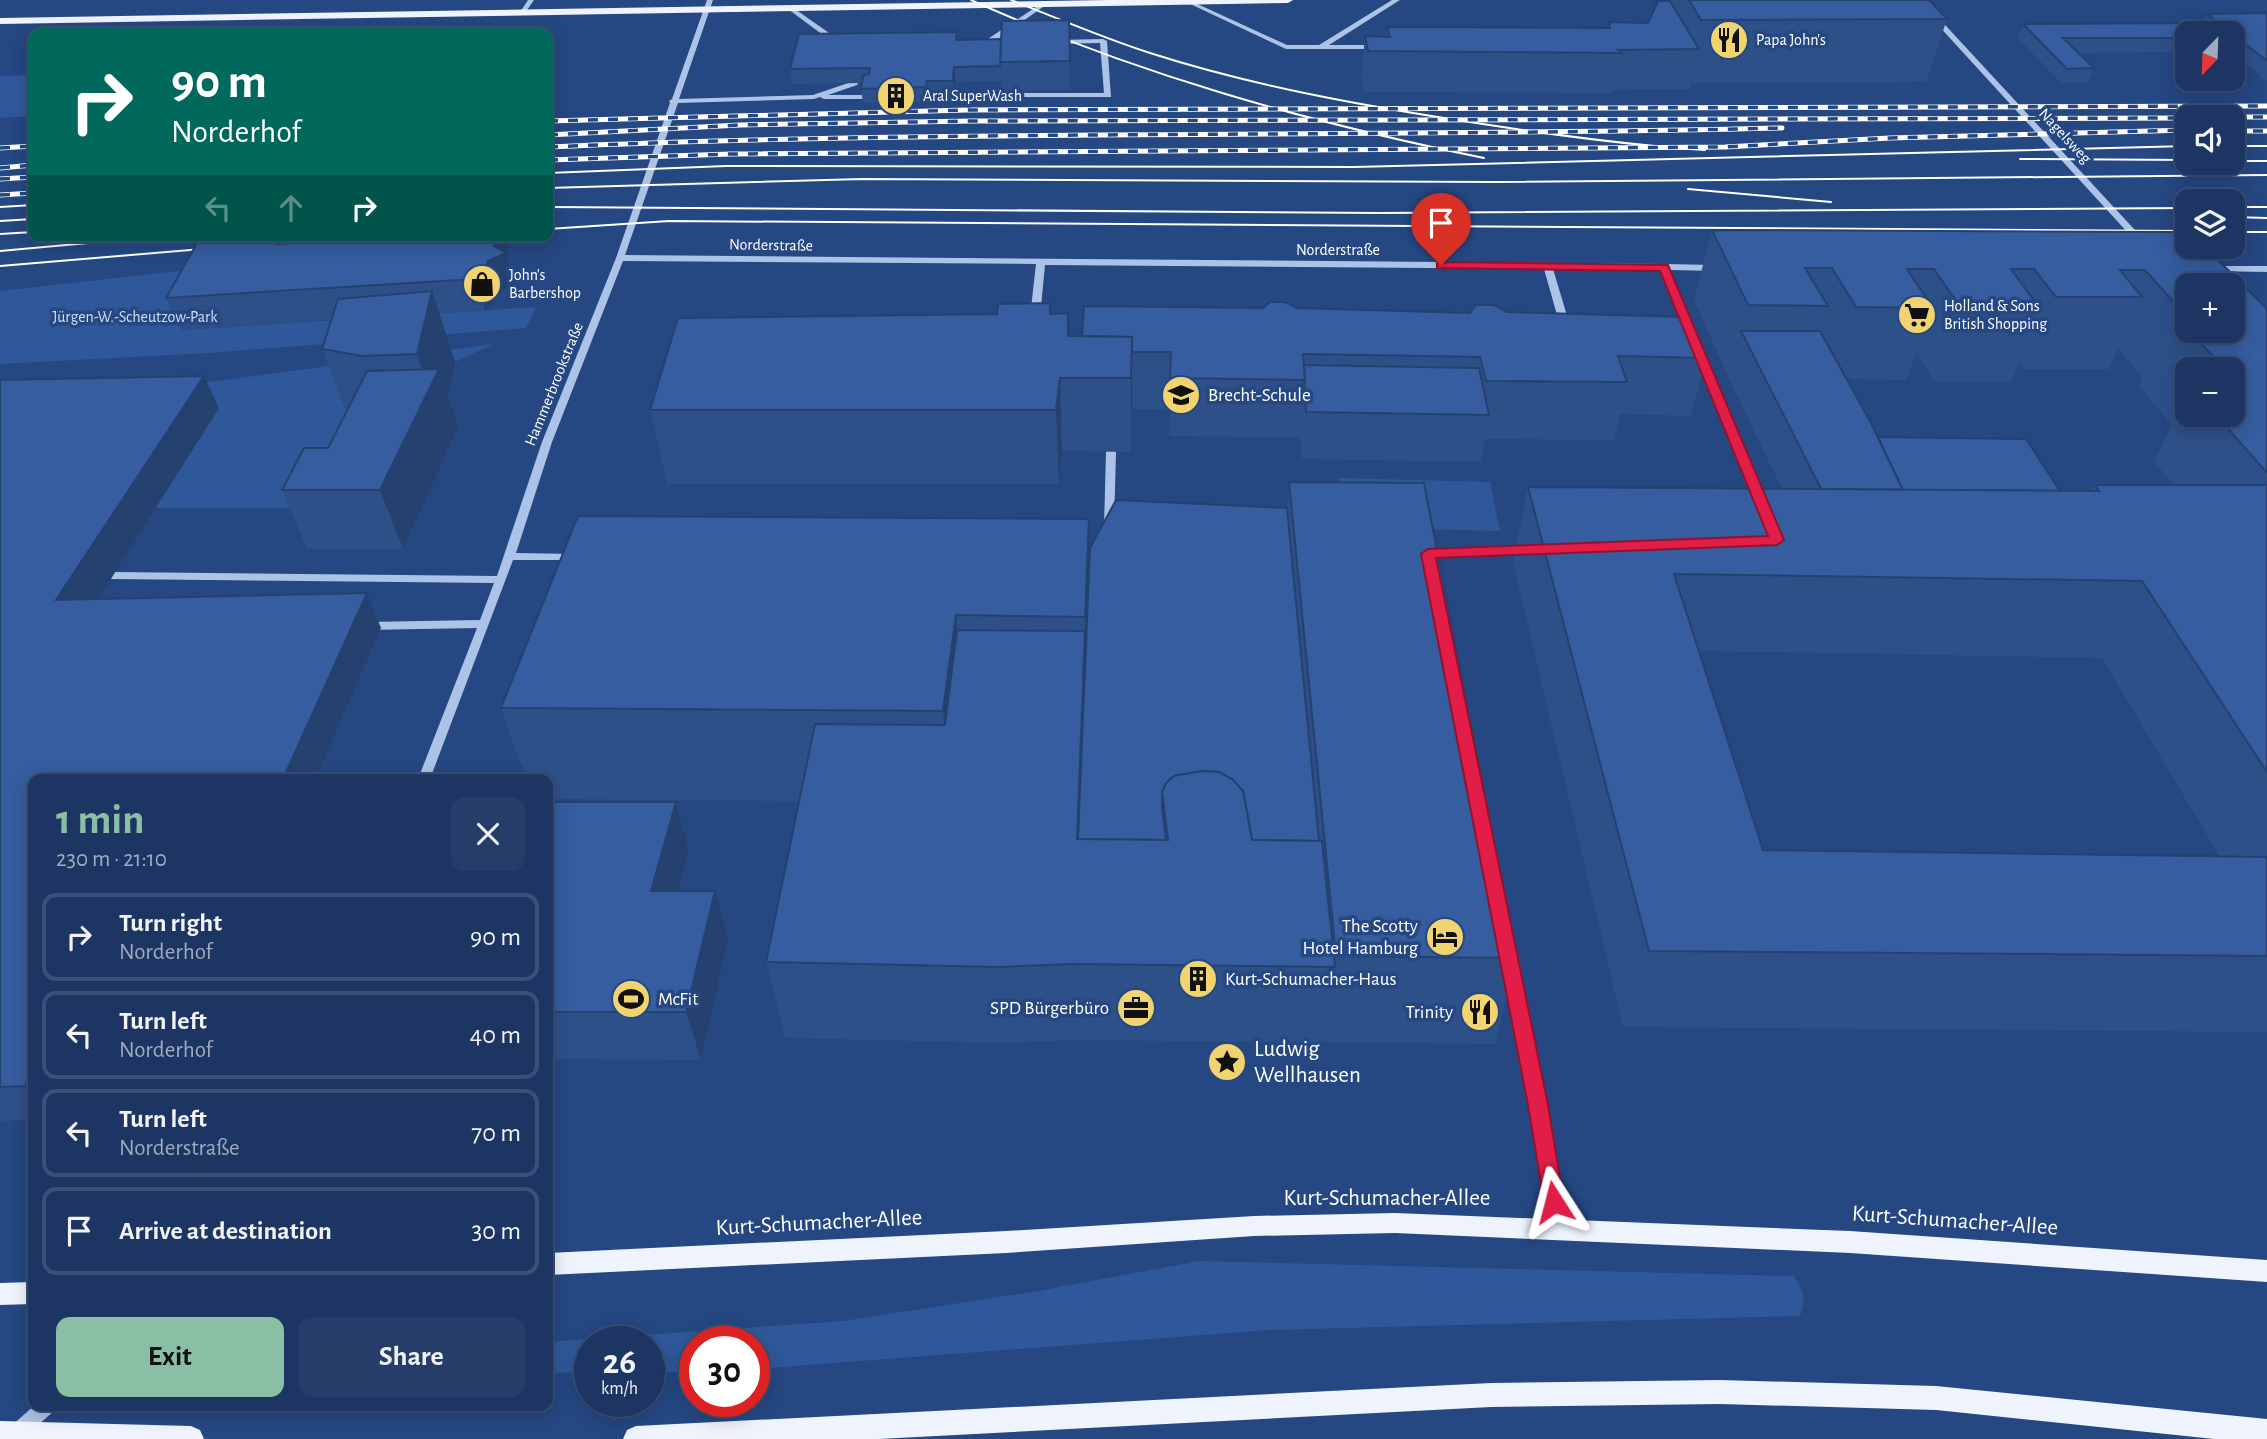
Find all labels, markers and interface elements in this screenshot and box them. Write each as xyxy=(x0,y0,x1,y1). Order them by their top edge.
restaurant icon: Papa John's xyxy=(1708,19,1750,61)
north arrow xyxy=(2175,21,2245,91)
map controls xyxy=(2175,21,2245,427)
place label: Papa John's xyxy=(1756,32,1826,48)
icon: right xyxy=(56,56,147,147)
text: 90 m xyxy=(171,58,267,107)
building icon: Aral SuperWash xyxy=(875,75,917,117)
place label: Aral SuperWash xyxy=(923,88,1022,104)
street label: Nagelsweg xyxy=(2036,105,2094,167)
button: sound xyxy=(2175,105,2245,175)
text: Norderhof xyxy=(171,116,301,148)
icon: left xyxy=(199,189,237,227)
icon: ahead xyxy=(272,189,310,227)
icon: right xyxy=(345,189,383,227)
button: layers xyxy=(2175,189,2245,259)
pin xyxy=(1411,193,1471,265)
icon: arrive xyxy=(1422,204,1460,242)
street label: Norderstraße xyxy=(729,236,813,254)
street label: Norderstraße xyxy=(1296,242,1380,258)
shop icon: John's Barbershop xyxy=(461,263,503,305)
place label: John's Barbershop xyxy=(509,267,581,301)
button: + xyxy=(2175,273,2245,343)
supermarket icon: Holland & Sons British Shopping xyxy=(1896,294,1938,336)
place label: Holland & Sons British Shopping xyxy=(1944,298,2047,332)
park label: Jürgen-W.-Scheutzow-Park xyxy=(52,309,218,325)
street label: Hammerbrookstraße xyxy=(522,320,586,448)
button: − xyxy=(2175,357,2245,427)
school or university icon: Brecht-Schule xyxy=(1160,374,1202,416)
place label: Brecht-Schule xyxy=(1208,386,1311,405)
button: close xyxy=(451,797,525,871)
text: 1 min xyxy=(56,799,145,841)
text: 230 m · 21:10 xyxy=(56,848,167,871)
text: Turn right xyxy=(119,910,222,936)
hotel icon: The Scotty Hotel Hamburg xyxy=(1424,916,1466,958)
place label: The Scotty Hotel Hamburg xyxy=(1303,917,1419,958)
icon: right xyxy=(60,918,98,956)
text: 90 m xyxy=(470,924,521,950)
text: Norderhof xyxy=(119,941,212,964)
building icon: Kurt-Schumacher-Haus xyxy=(1177,958,1219,1000)
place label: Kurt-Schumacher-Haus xyxy=(1225,970,1396,989)
sports icon: McFit xyxy=(610,978,652,1020)
office icon: SPD Bürgerbüro xyxy=(1115,987,1157,1029)
place label: McFit xyxy=(658,990,698,1009)
restaurant icon: Trinity xyxy=(1459,991,1501,1033)
place label: SPD Bürgerbüro xyxy=(990,999,1109,1018)
place label: Trinity xyxy=(1406,1003,1453,1022)
text: Turn left xyxy=(119,1008,207,1034)
icon: left xyxy=(60,1016,98,1054)
text: 40 m xyxy=(470,1022,521,1048)
place label: Ludwig Wellhausen xyxy=(1254,1038,1361,1087)
text: Norderhof xyxy=(119,1039,212,1062)
place icon: Ludwig Wellhausen xyxy=(1206,1041,1248,1083)
text: Turn left xyxy=(119,1106,207,1132)
icon: left xyxy=(60,1114,98,1152)
text: 70 m xyxy=(471,1120,521,1146)
text: Norderstraße xyxy=(119,1137,240,1160)
position arrow xyxy=(1517,1165,1591,1239)
street label: Kurt-Schumacher-Allee xyxy=(1284,1187,1490,1210)
street label: Kurt-Schumacher-Allee xyxy=(1851,1202,2059,1240)
street label: Kurt-Schumacher-Allee xyxy=(715,1206,923,1240)
icon: arrive xyxy=(60,1212,98,1250)
text: Arrive at destination xyxy=(119,1218,332,1244)
text: 30 m xyxy=(471,1218,521,1244)
button: Exit xyxy=(56,1317,284,1397)
button: Share xyxy=(298,1317,525,1397)
speed limit sign: 30 xyxy=(679,1326,770,1417)
text: 26 xyxy=(603,1345,636,1380)
text: km/h xyxy=(601,1380,638,1398)

